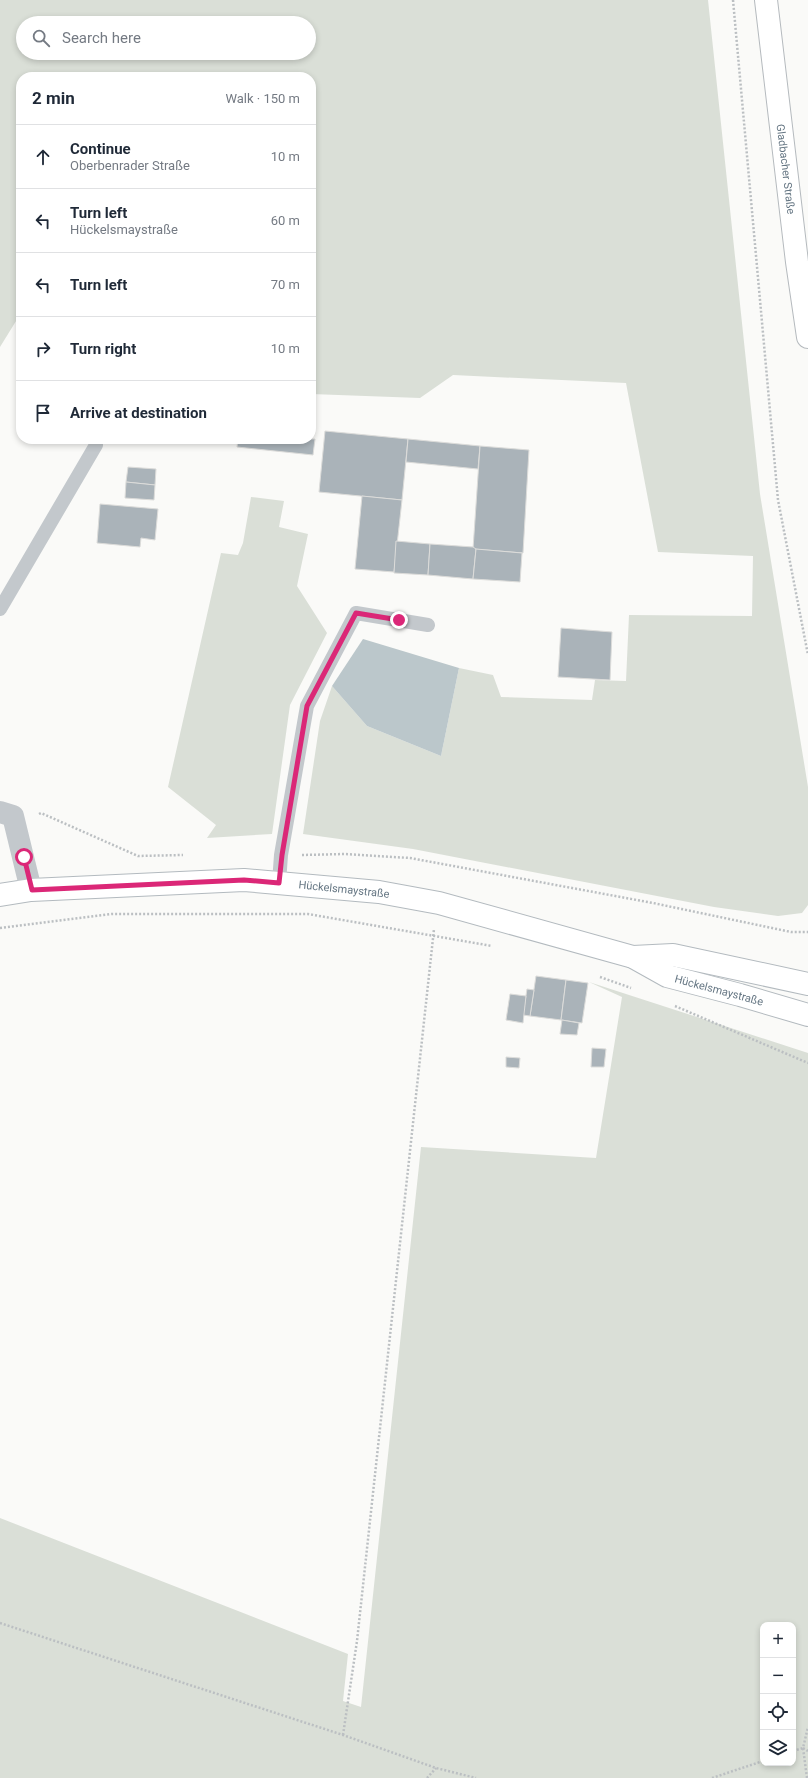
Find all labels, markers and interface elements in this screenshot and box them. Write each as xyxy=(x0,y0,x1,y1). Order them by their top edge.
search box xyxy=(16,16,316,60)
icon: search xyxy=(30,27,52,49)
text: Search here xyxy=(62,29,141,47)
text: 2 min xyxy=(32,88,75,108)
text: Walk · 150 m xyxy=(225,91,300,106)
street label: Gladbacher Straße xyxy=(774,123,797,215)
text: Continue xyxy=(70,140,131,158)
icon: ahead xyxy=(32,146,54,168)
text: 10 m xyxy=(271,149,300,164)
text: Oberbenrader Straße xyxy=(70,158,190,173)
text: Turn left xyxy=(70,204,127,222)
icon: left xyxy=(32,210,54,232)
text: 60 m xyxy=(271,213,300,228)
text: Hückelsmaystraße xyxy=(70,222,178,237)
icon: left xyxy=(32,274,54,296)
text: Turn left xyxy=(70,276,127,294)
text: 70 m xyxy=(271,277,300,292)
icon: right xyxy=(32,338,54,360)
text: Turn right xyxy=(70,340,136,358)
text: 10 m xyxy=(271,341,300,356)
icon: arrive xyxy=(32,402,54,424)
text: Arrive at destination xyxy=(70,404,207,422)
route end xyxy=(390,611,408,629)
route start xyxy=(15,848,33,866)
street label: Hückelsmaystraße xyxy=(298,878,390,901)
street label: Hückelsmaystraße xyxy=(673,972,765,1009)
map controls xyxy=(760,1622,796,1766)
button: + xyxy=(760,1622,796,1658)
button: − xyxy=(760,1658,796,1694)
button: locate xyxy=(760,1694,796,1730)
button: layers xyxy=(760,1730,796,1766)

